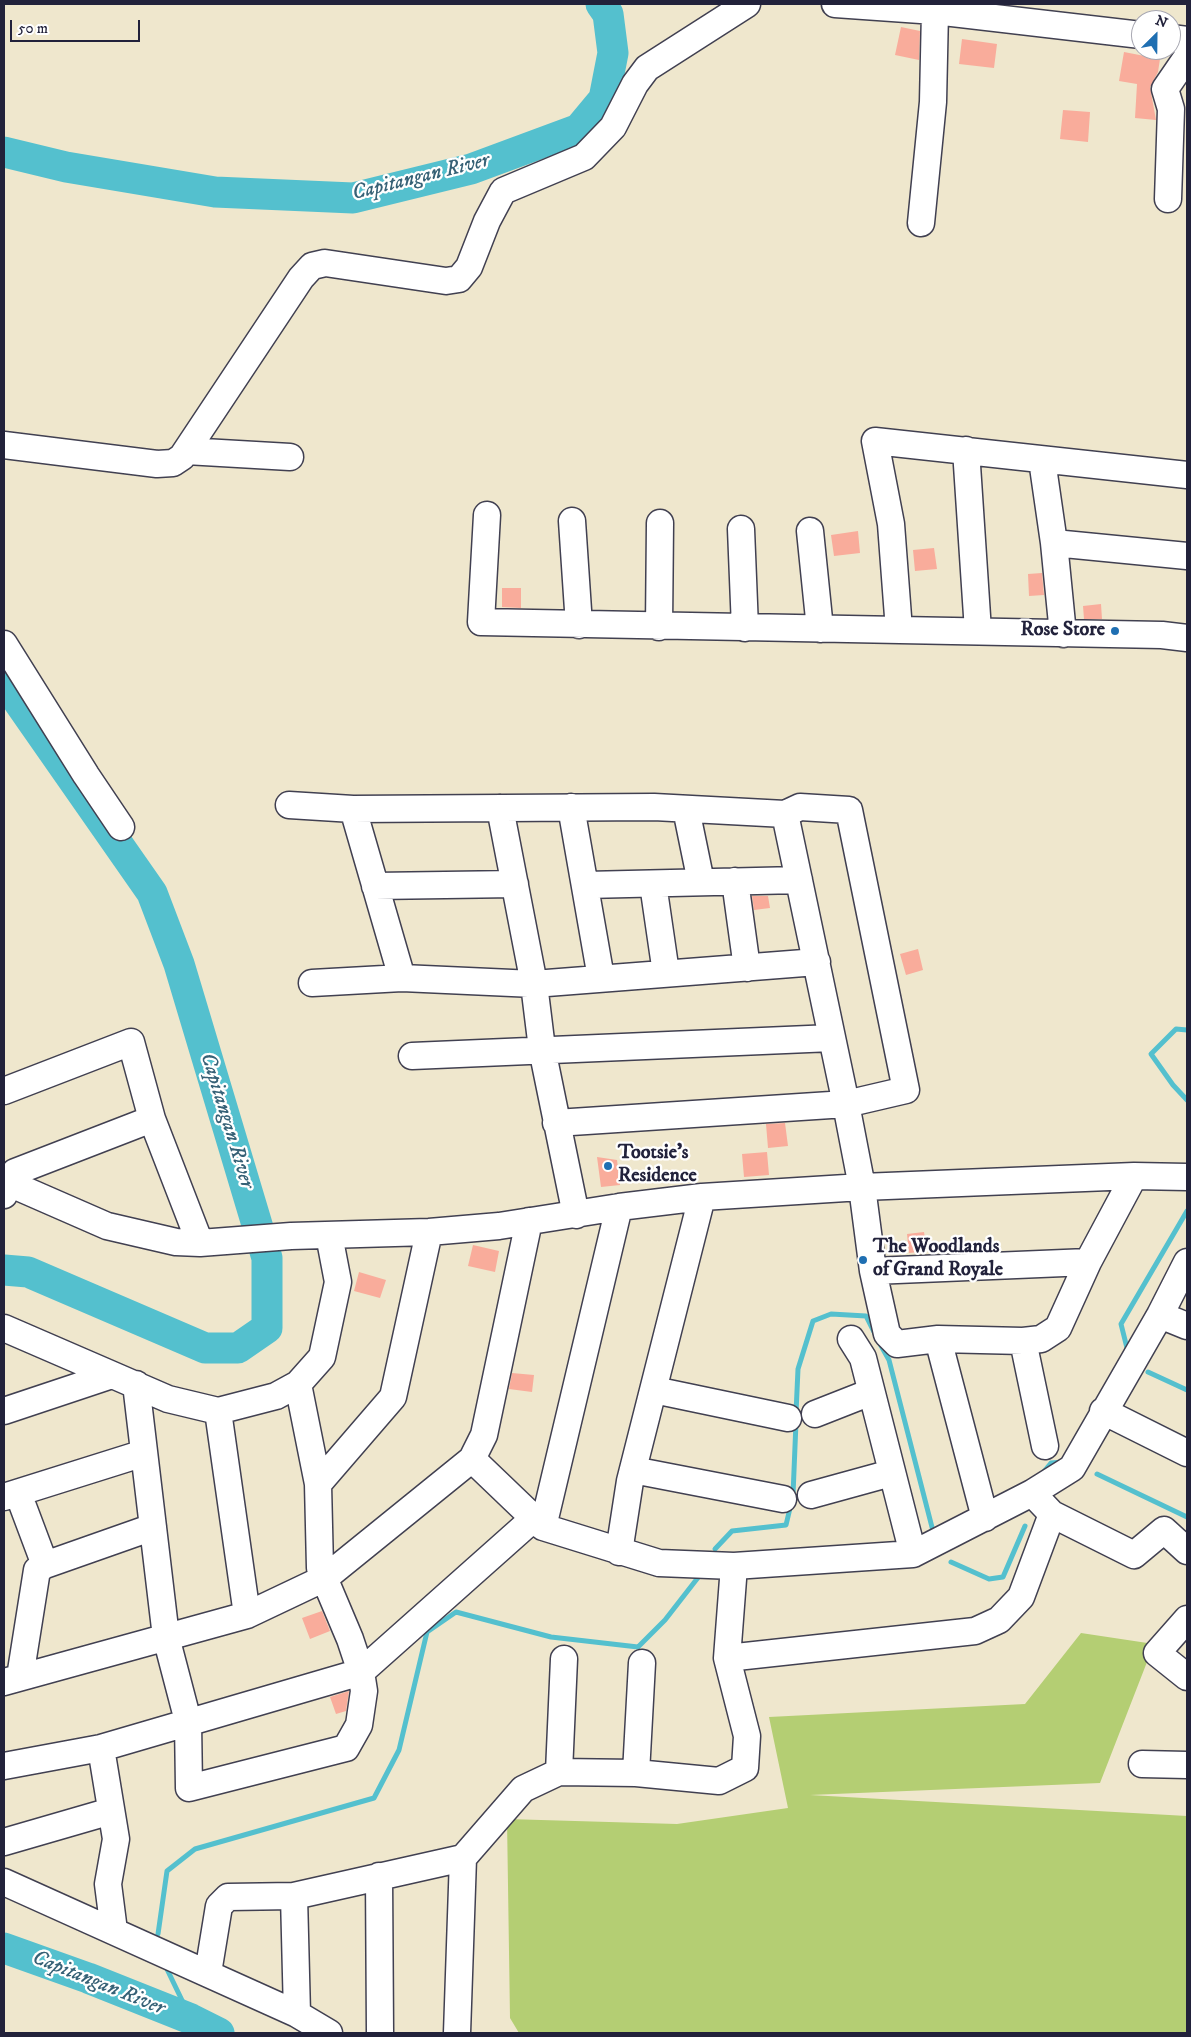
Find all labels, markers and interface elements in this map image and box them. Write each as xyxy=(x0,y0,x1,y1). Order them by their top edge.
scale bar xyxy=(12,10,142,42)
north arrow xyxy=(1131,10,1181,60)
text: N xyxy=(1153,12,1170,33)
text: 50 m xyxy=(18,19,48,38)
water label: Capitangan River xyxy=(350,149,492,207)
place label: Rose Store xyxy=(1021,619,1105,643)
marker: Rose Store xyxy=(1109,625,1121,637)
water label: Capitangan River xyxy=(193,1050,259,1192)
place label: Tootsie's Residence xyxy=(618,1142,697,1189)
marker: Tootsie's Residence xyxy=(602,1160,614,1172)
place label: The Woodlands of Grand Royale xyxy=(873,1236,1003,1283)
marker: The Woodlands of Grand Royale xyxy=(857,1254,869,1266)
water label: Capitangan River xyxy=(28,1946,168,2022)

